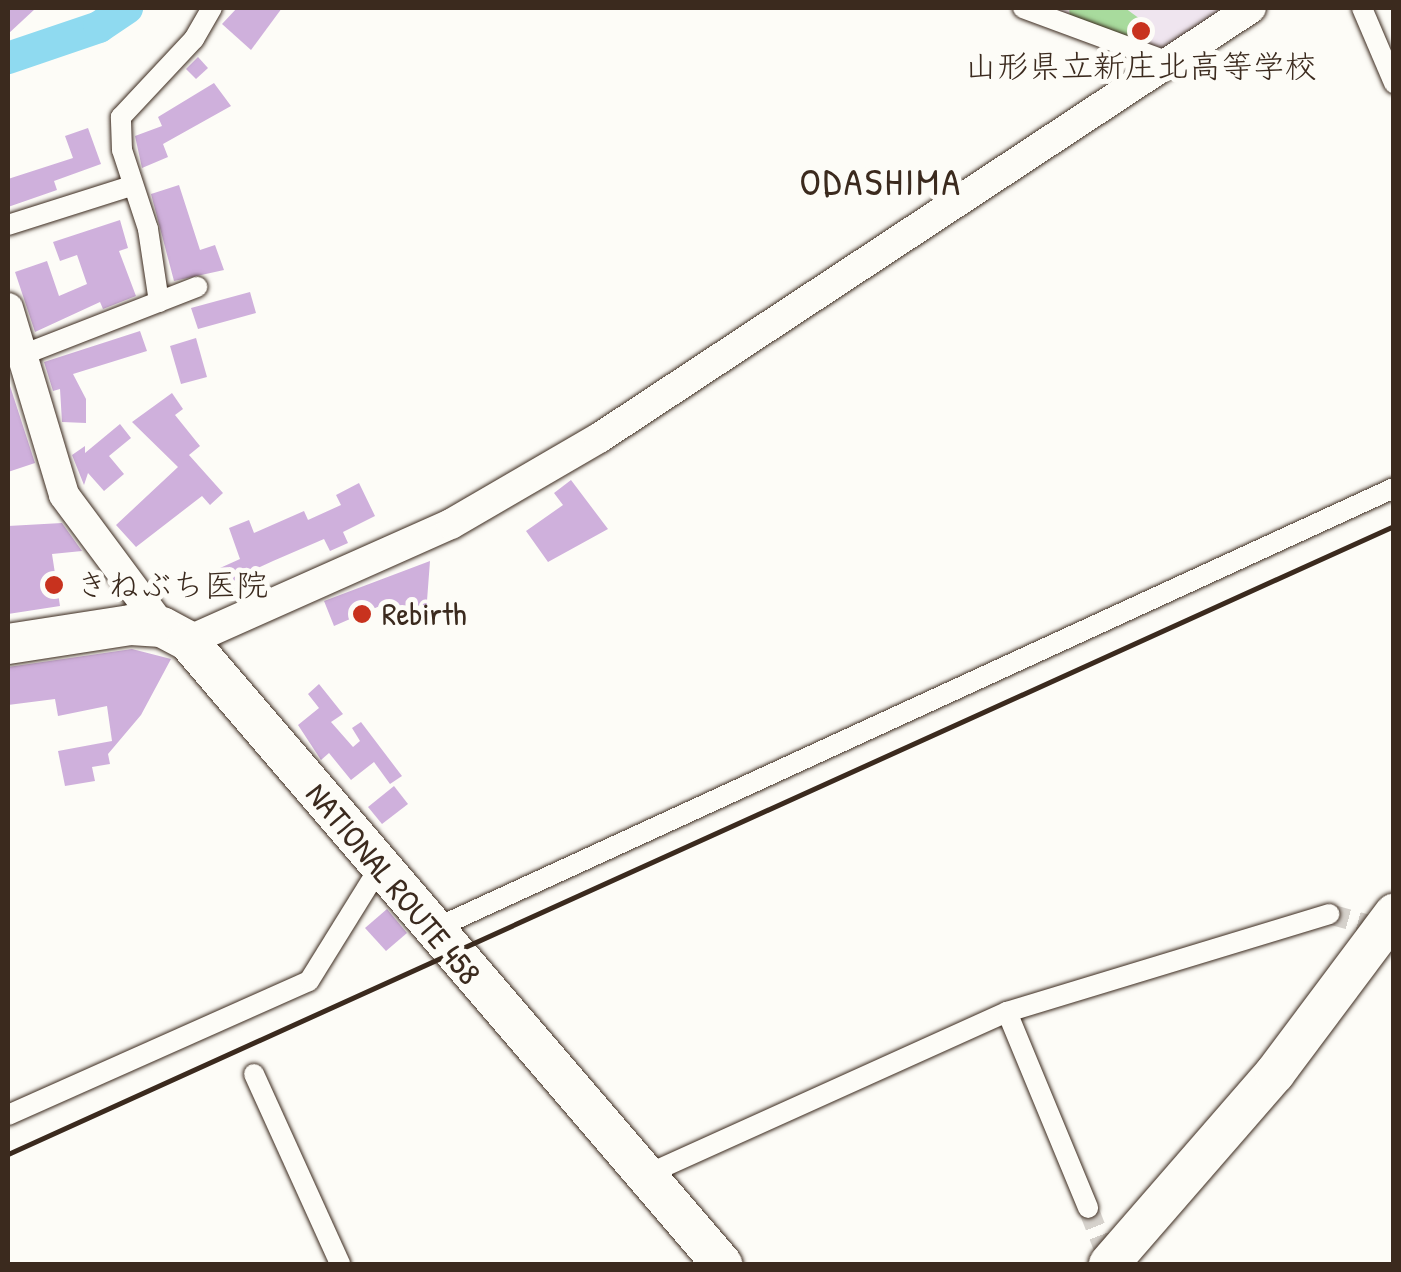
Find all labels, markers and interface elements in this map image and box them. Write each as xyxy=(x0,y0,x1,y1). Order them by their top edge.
marker: 山形県立新庄北高等学校 xyxy=(1130,20,1152,42)
place label: 山形県立新庄北高等学校 xyxy=(965,47,1317,85)
district label: ODASHIMA xyxy=(799,159,963,205)
place label: きねぶち医院 xyxy=(76,566,268,604)
marker: きねぶち医院 xyxy=(41,572,67,598)
place label: Rebirth xyxy=(382,595,466,633)
marker: Rebirth xyxy=(351,603,373,625)
street label: NATIONAL ROUTE 458 xyxy=(298,776,488,992)

